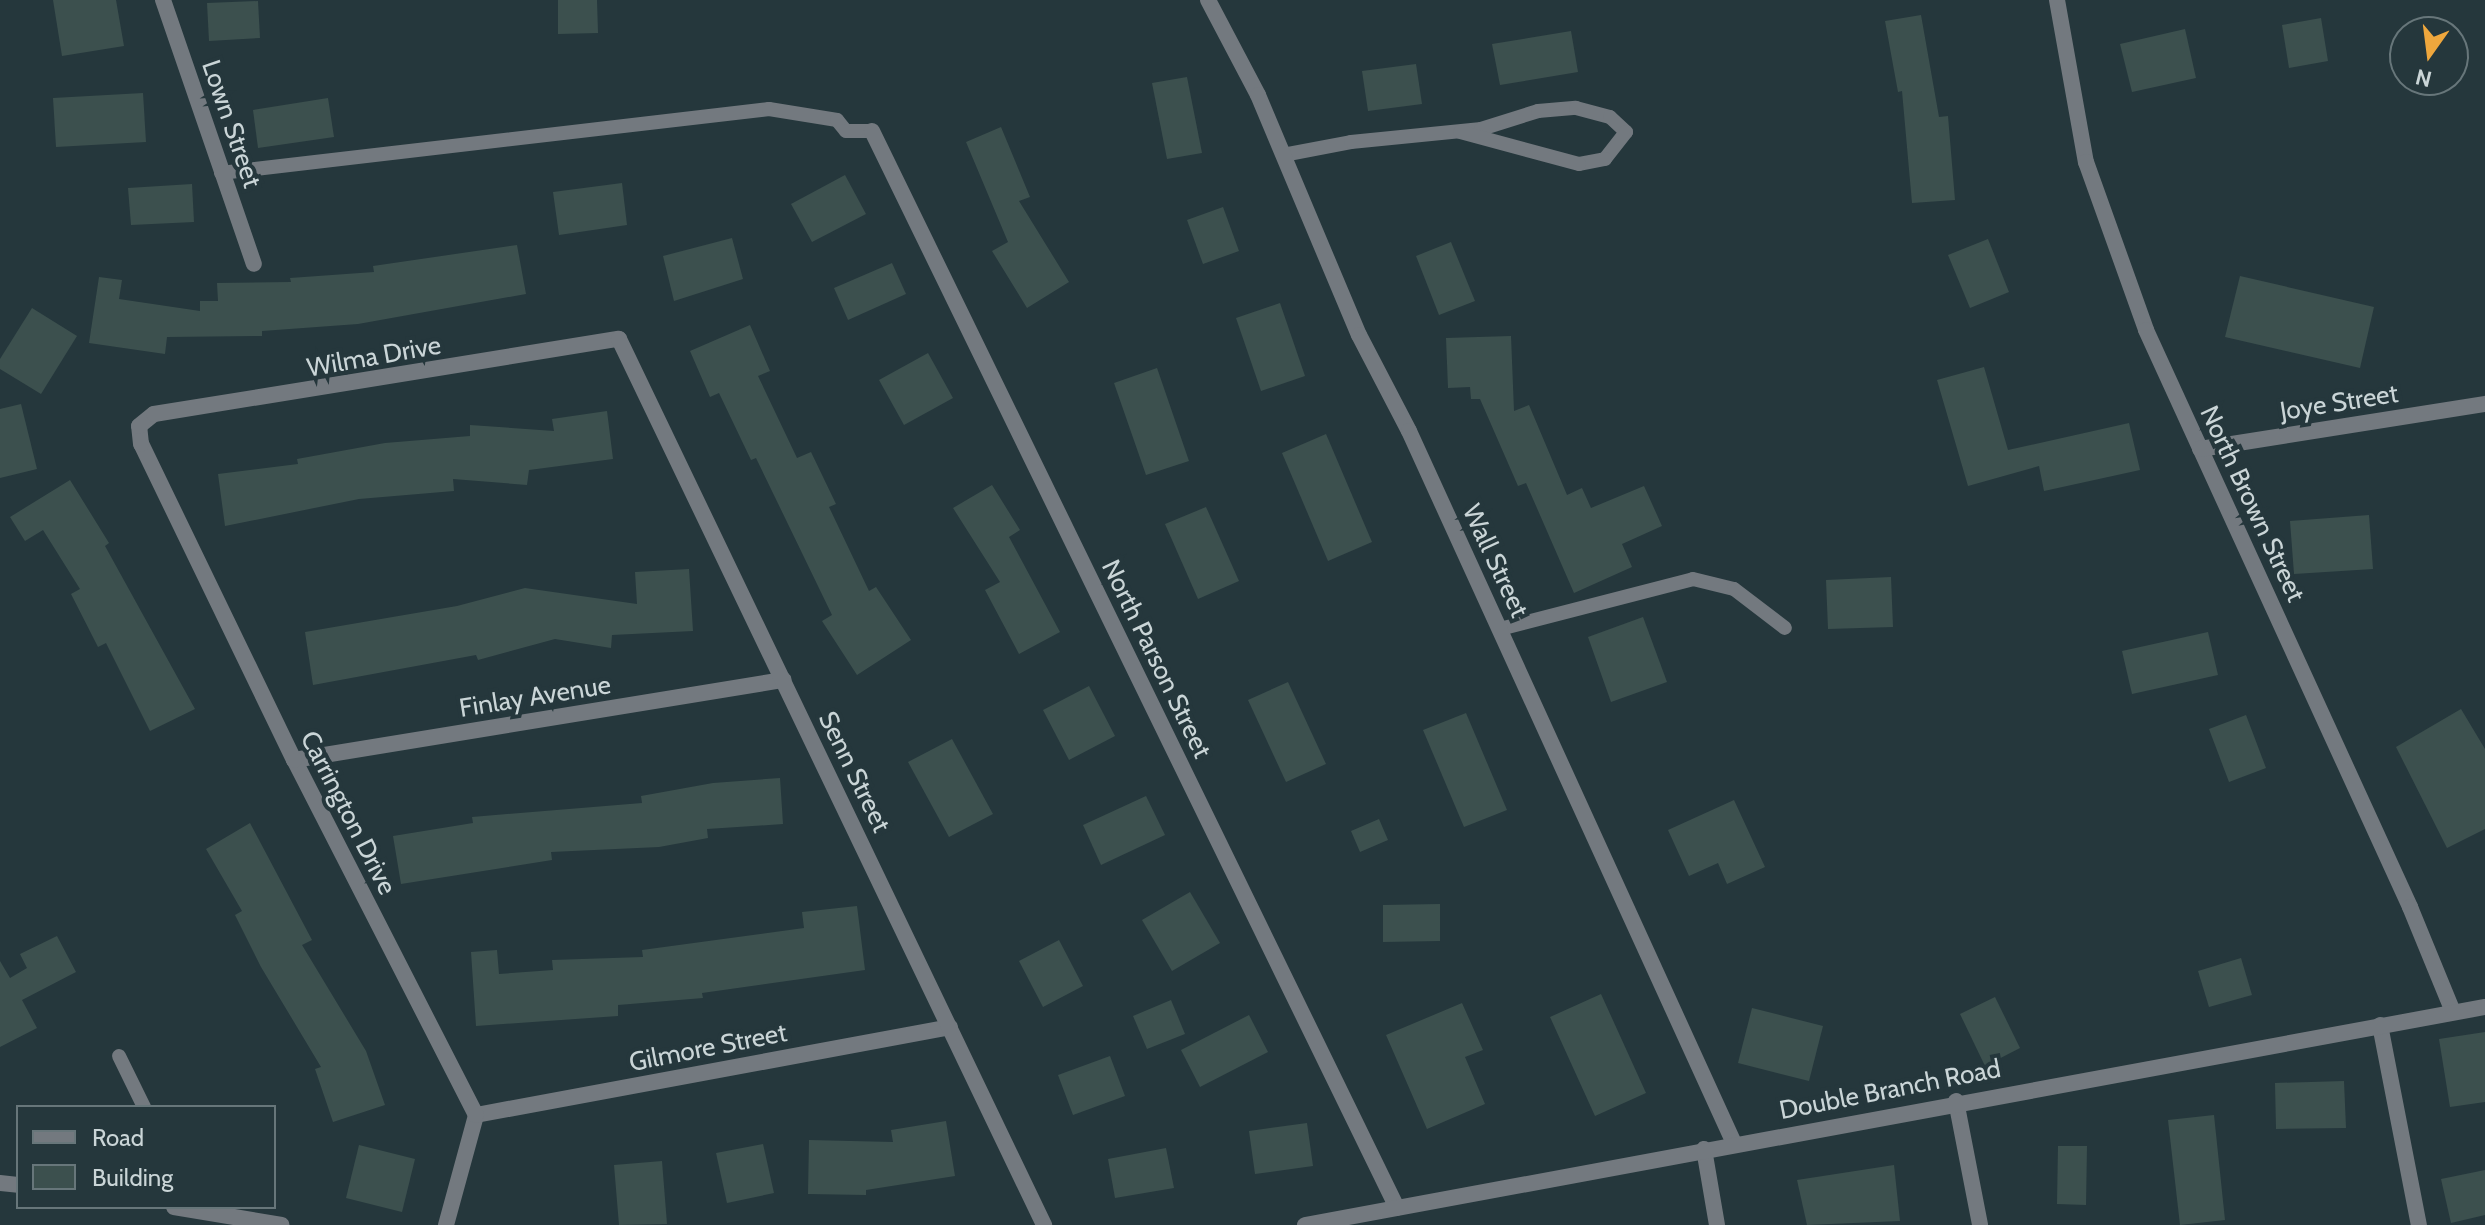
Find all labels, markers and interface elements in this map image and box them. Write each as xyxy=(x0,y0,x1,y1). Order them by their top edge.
north arrow xyxy=(2389,16,2469,96)
street label: Lown Street xyxy=(195,56,267,192)
text: N xyxy=(2413,63,2434,93)
street label: Wilma Drive xyxy=(305,330,443,384)
street label: Joye Street xyxy=(2278,378,2400,428)
street label: North Brown Street xyxy=(2193,401,2311,607)
street label: Wall Street xyxy=(1455,500,1535,622)
street label: North Parson Street xyxy=(1094,555,1218,763)
street label: Finlay Avenue xyxy=(457,670,613,724)
street label: Senn Street xyxy=(811,707,897,837)
street label: Carrington Drive xyxy=(293,726,403,900)
street label: Gilmore Street xyxy=(627,1017,789,1079)
street label: Double Branch Road xyxy=(1777,1053,2003,1127)
legend xyxy=(16,1105,276,1209)
text: Road xyxy=(92,1123,144,1152)
text: Building xyxy=(92,1163,173,1192)

